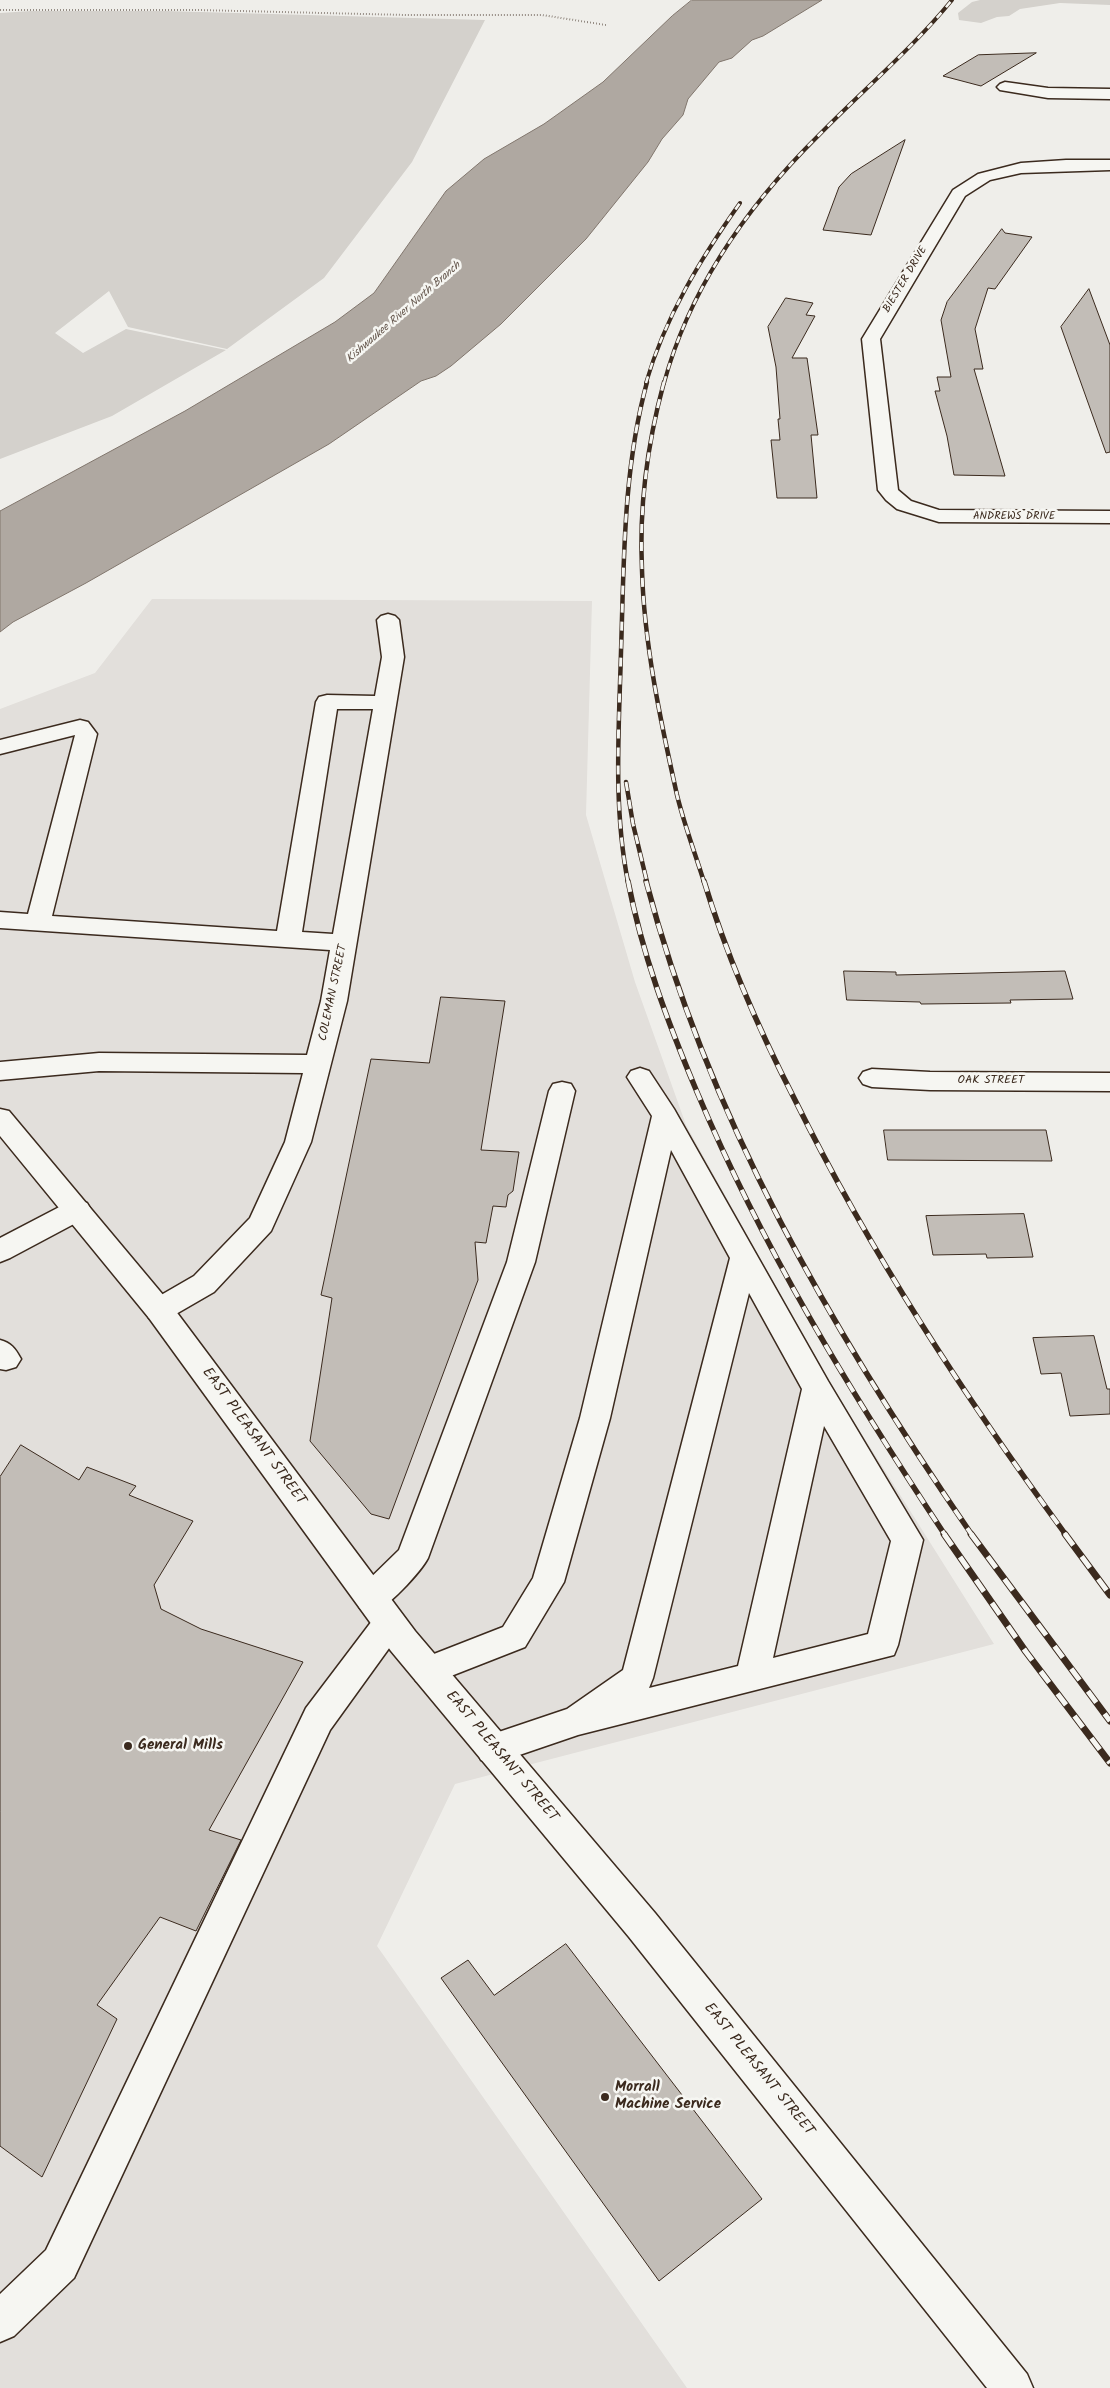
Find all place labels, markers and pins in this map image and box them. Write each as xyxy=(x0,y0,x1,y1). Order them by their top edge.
place label: General Mills xyxy=(138,1737,223,1755)
marker: General Mills xyxy=(122,1740,134,1752)
place label: Morrall Machine Service xyxy=(615,2079,721,2114)
marker: Morrall Machine Service xyxy=(599,2091,611,2103)

